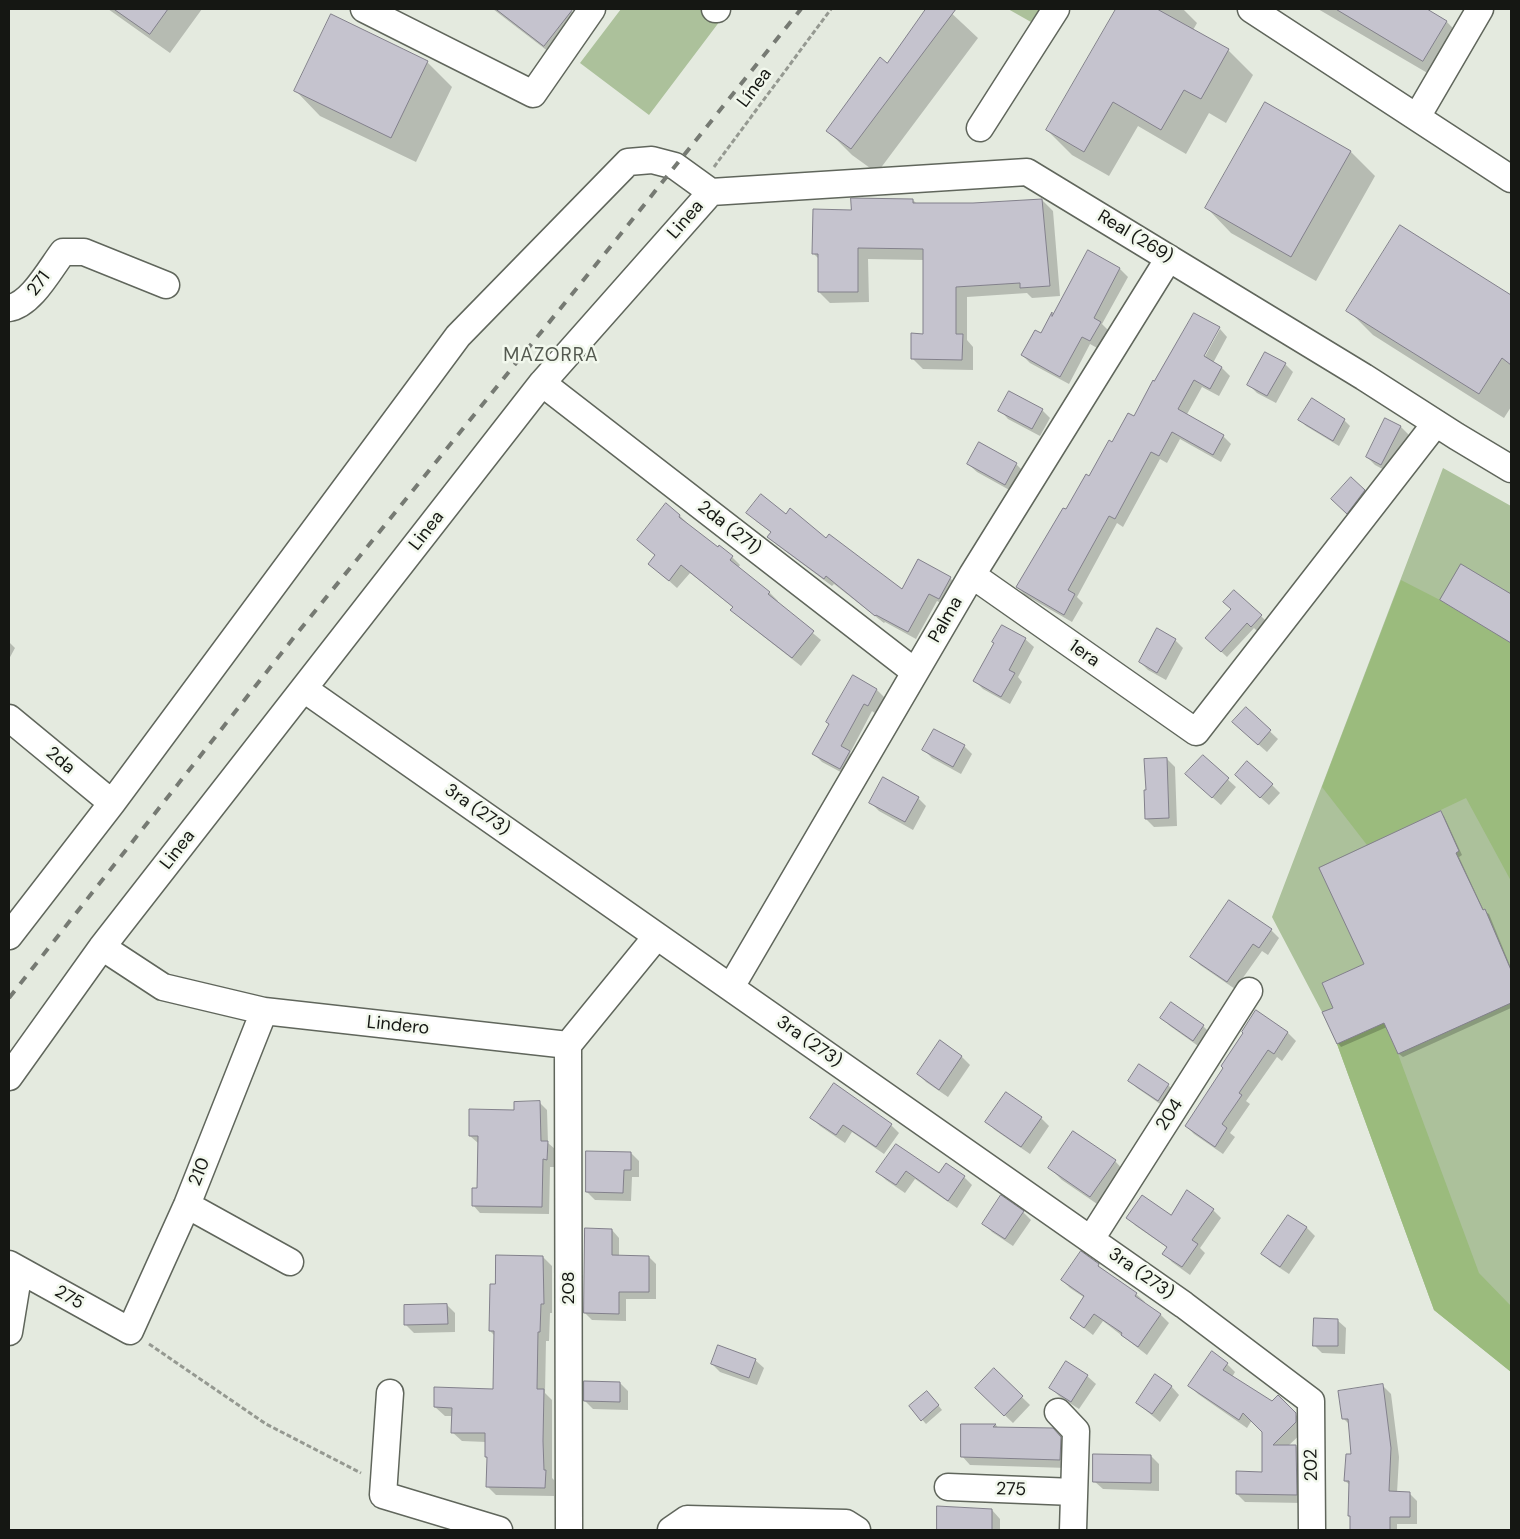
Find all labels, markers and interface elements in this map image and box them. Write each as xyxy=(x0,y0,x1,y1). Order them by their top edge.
street label: Línea xyxy=(733,64,777,112)
street label: Linea xyxy=(663,196,709,244)
street label: Real (269) xyxy=(1093,206,1177,268)
street label: 271 xyxy=(23,267,55,301)
district label: MAZORRA xyxy=(502,345,600,367)
street label: 2da (271) xyxy=(693,496,765,560)
street label: Linea xyxy=(405,507,449,555)
street label: Palma xyxy=(924,593,968,647)
street label: 1era xyxy=(1065,636,1103,672)
street label: 2da xyxy=(41,743,79,779)
street label: 3ra (273) xyxy=(440,780,514,840)
street label: Linea xyxy=(156,826,200,874)
street label: Lindero xyxy=(366,1012,430,1040)
street label: 3ra (273) xyxy=(772,1012,846,1072)
street label: 204 xyxy=(1152,1095,1188,1135)
street label: 210 xyxy=(185,1155,215,1189)
street label: 3ra (273) xyxy=(1104,1244,1178,1304)
street label: 208 xyxy=(558,1271,580,1305)
street label: 275 xyxy=(51,1281,87,1315)
street label: 202 xyxy=(1301,1448,1323,1482)
street label: 275 xyxy=(996,1479,1026,1501)

